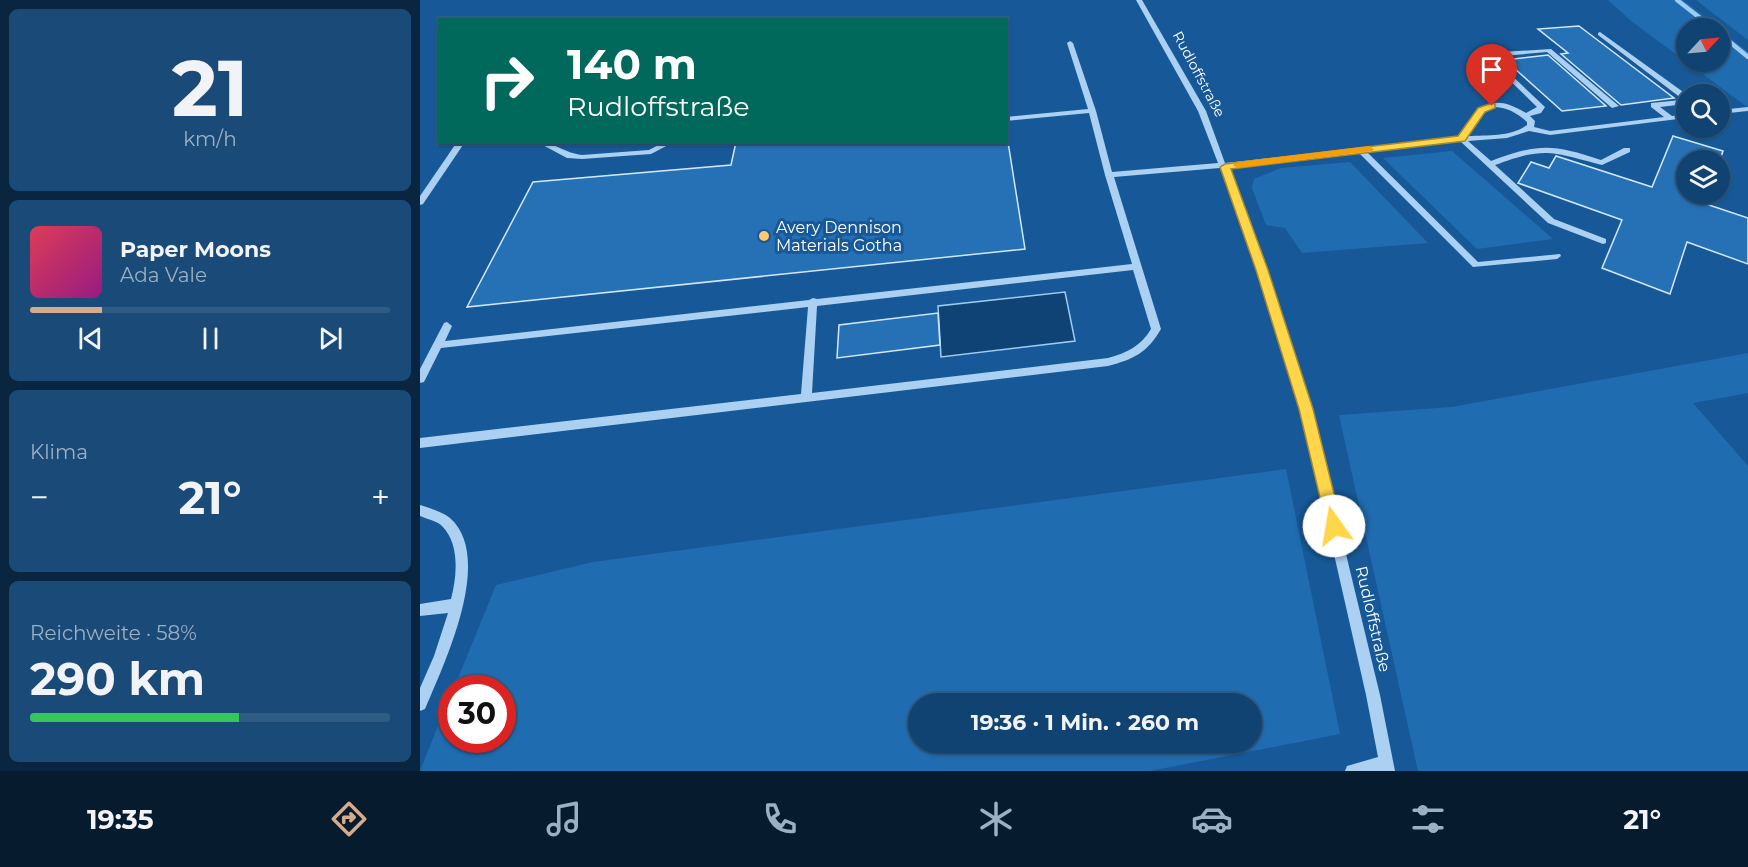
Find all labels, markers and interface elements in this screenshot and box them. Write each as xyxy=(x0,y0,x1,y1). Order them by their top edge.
north arrow xyxy=(1676,18,1730,72)
map controls xyxy=(1676,18,1730,204)
street label: Rudloffstraße xyxy=(1169,28,1229,120)
text: 140 m xyxy=(567,38,697,90)
text: 21 xyxy=(172,40,248,136)
icon: right xyxy=(468,42,546,120)
pin xyxy=(1466,44,1517,106)
icon: arrive xyxy=(1475,53,1508,86)
button: search xyxy=(1676,84,1730,138)
text: Rudloffstraße xyxy=(567,90,750,123)
text: km/h xyxy=(183,127,237,151)
button: layers xyxy=(1676,150,1730,204)
place label: Avery Dennison Materials Gotha xyxy=(776,218,902,255)
marker: Avery Dennison Materials Gotha xyxy=(757,229,771,243)
text: Paper Moons xyxy=(120,236,271,263)
text: Ada Vale xyxy=(120,263,207,287)
icon: previous xyxy=(74,322,107,355)
icon: pause xyxy=(194,322,227,355)
icon: next xyxy=(314,322,347,355)
text: Klima xyxy=(30,440,88,464)
text: 21° xyxy=(178,470,242,525)
text: − xyxy=(30,477,49,517)
text: + xyxy=(371,477,390,517)
position arrow xyxy=(1302,494,1366,558)
street label: Rudloffstraße xyxy=(1352,564,1394,674)
text: Reichweite · 58% xyxy=(30,621,197,645)
text: 290 km xyxy=(30,651,205,706)
speed limit sign: 30 xyxy=(438,675,516,753)
text: 19:36 · 1 Min. · 260 m xyxy=(971,709,1199,736)
icon: directions xyxy=(328,798,370,840)
icon: music xyxy=(543,798,585,840)
icon: phone xyxy=(759,798,801,840)
icon: climate xyxy=(975,798,1017,840)
icon: car xyxy=(1191,798,1233,840)
icon: filters xyxy=(1407,798,1449,840)
text: 19:35 xyxy=(87,803,154,836)
text: 21° xyxy=(1623,803,1661,836)

